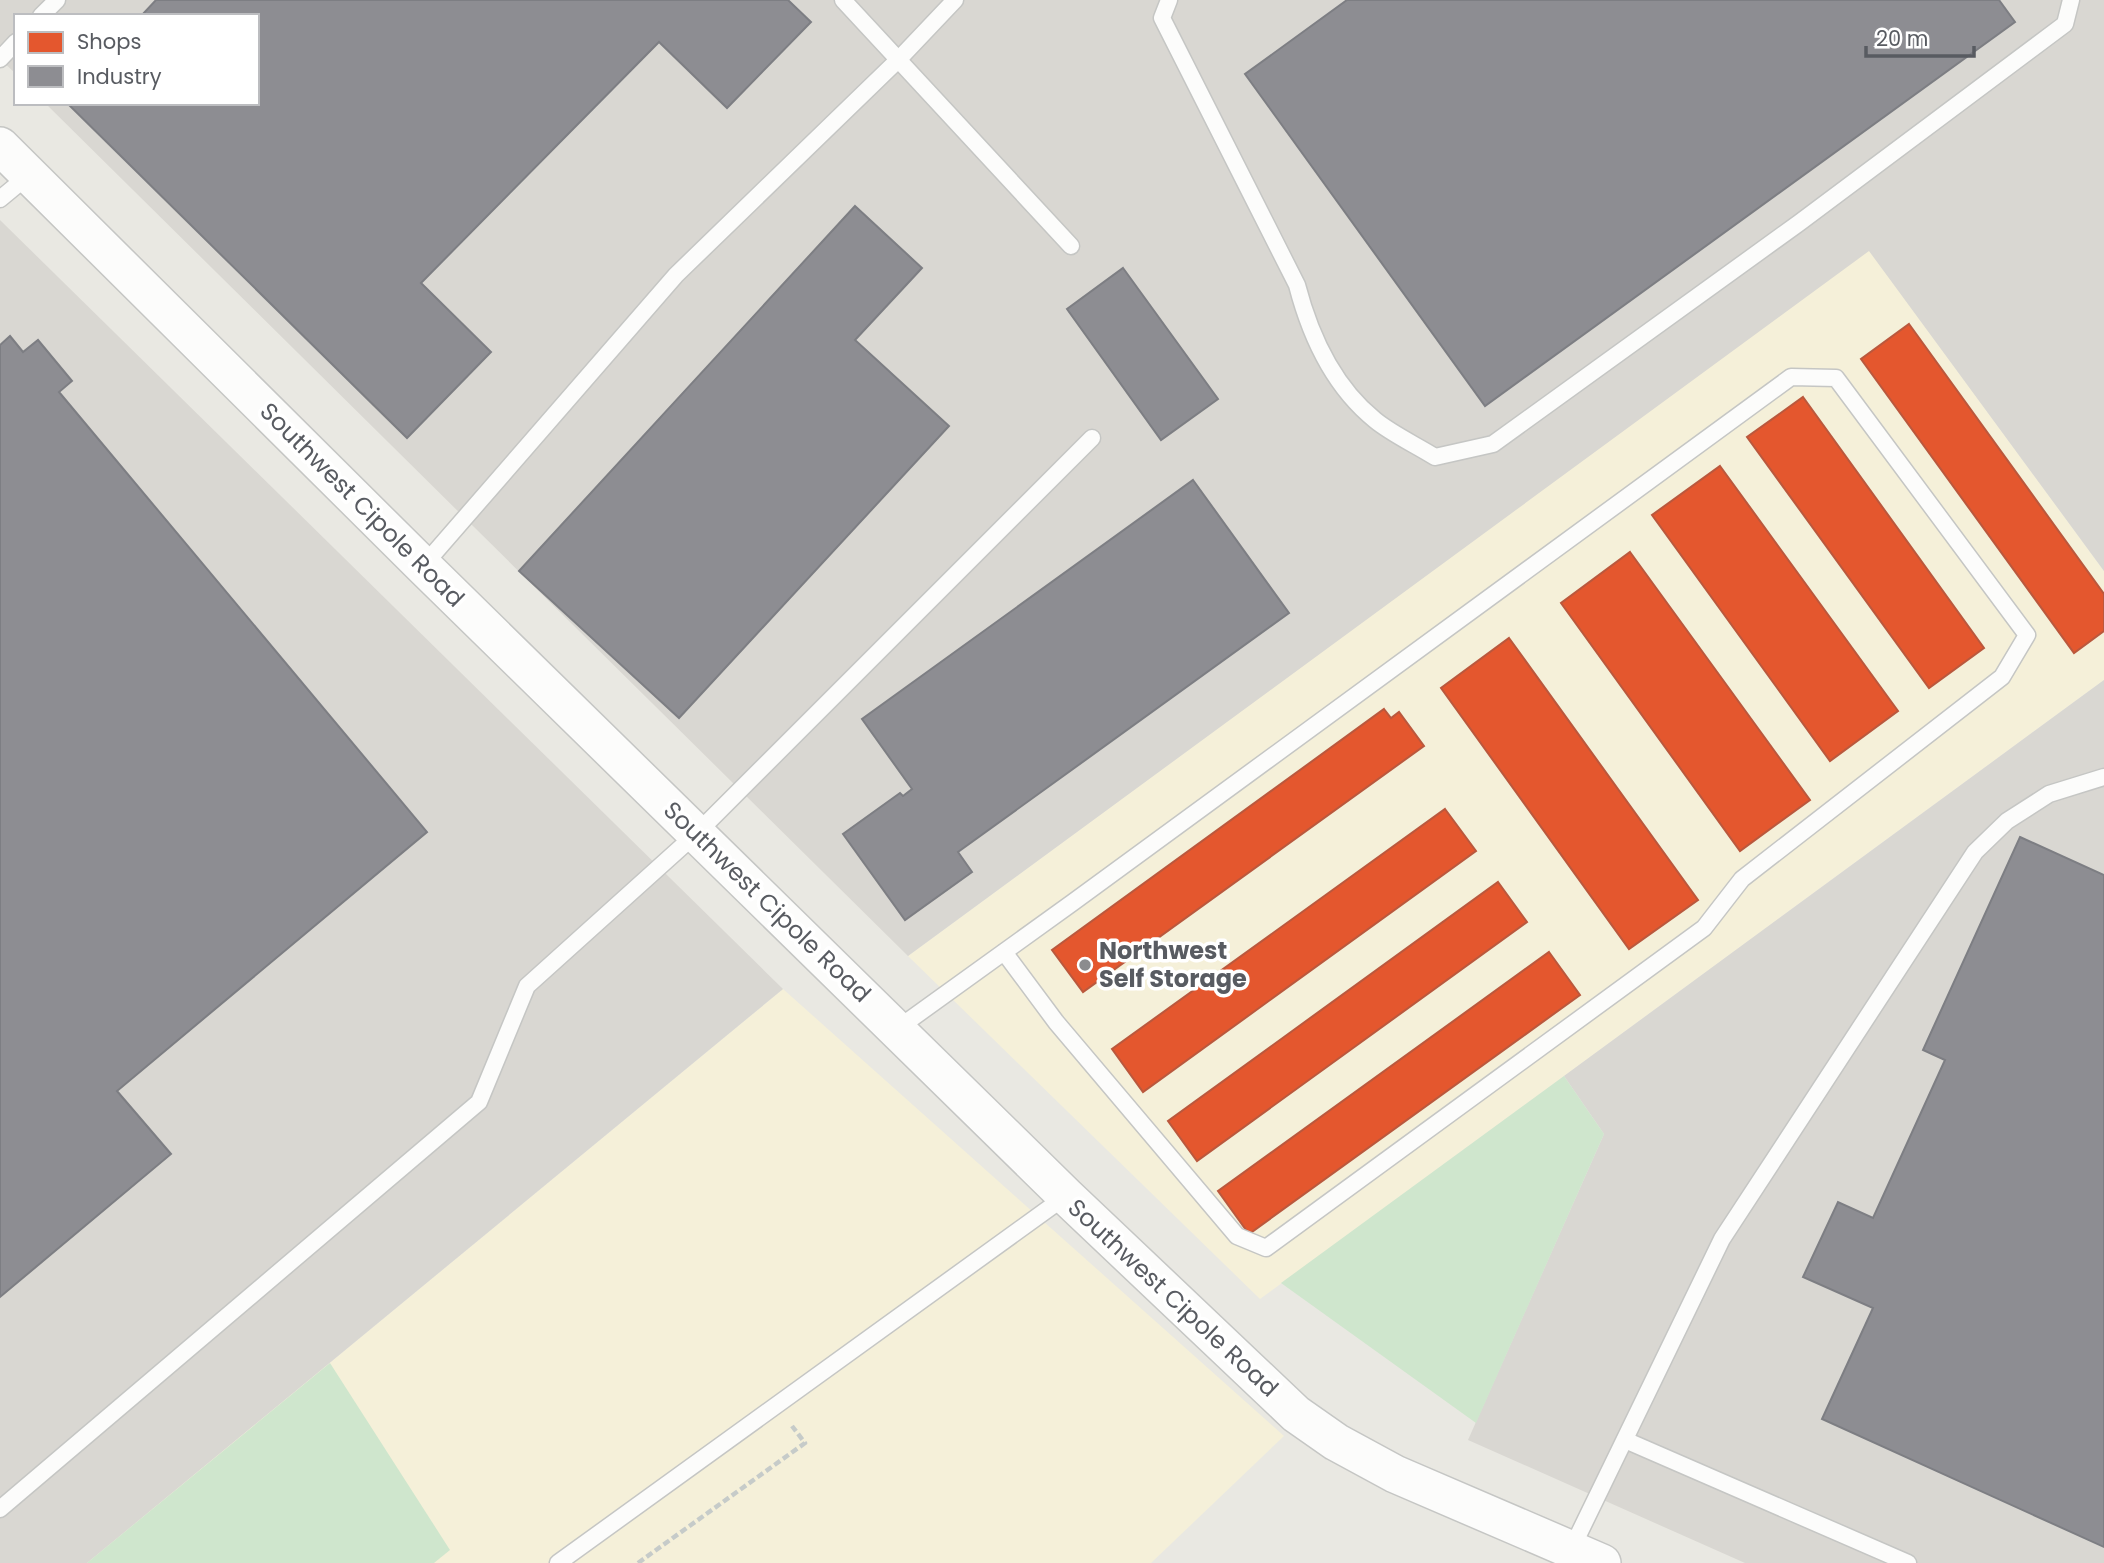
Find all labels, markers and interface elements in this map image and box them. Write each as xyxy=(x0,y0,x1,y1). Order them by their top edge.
legend xyxy=(14,14,259,105)
scale bar xyxy=(1866,14,1974,58)
text: 20 m xyxy=(1876,24,1929,53)
text: Shops xyxy=(77,27,141,56)
text: Industry xyxy=(77,62,162,91)
street label: Southwest Cipole Road xyxy=(253,395,472,614)
street label: Southwest Cipole Road xyxy=(656,794,878,1010)
place label: Northwest Self Storage xyxy=(1099,934,1247,995)
marker: Northwest Self Storage xyxy=(1077,957,1093,973)
street label: Southwest Cipole Road xyxy=(1061,1191,1286,1404)

